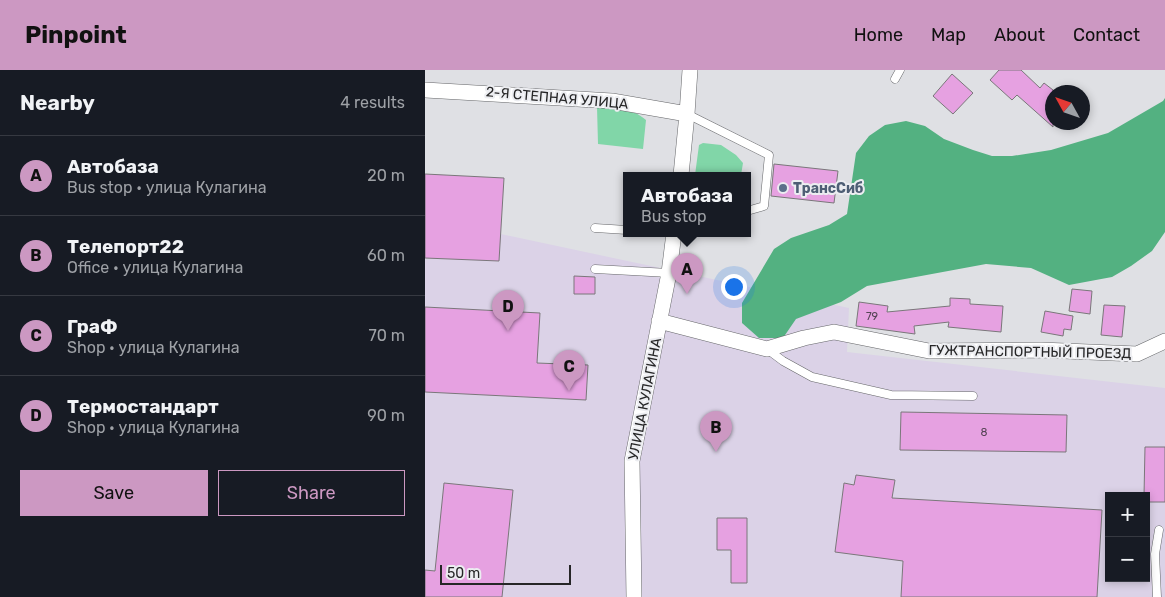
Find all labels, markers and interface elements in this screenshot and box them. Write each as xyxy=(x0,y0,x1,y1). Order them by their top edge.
text: Pinpoint xyxy=(25,21,127,49)
text: Home xyxy=(854,24,903,46)
text: Map xyxy=(931,24,966,46)
text: About xyxy=(994,24,1045,46)
text: Contact xyxy=(1073,24,1140,46)
street label: 2-Я СТЕПНАЯ УЛИЦА xyxy=(485,83,630,113)
north arrow xyxy=(1045,85,1090,130)
text: Nearby xyxy=(20,90,95,115)
text: 4 results xyxy=(340,93,405,112)
text: Автобаза xyxy=(67,155,159,178)
text: A xyxy=(30,166,42,185)
text: 20 m xyxy=(367,166,405,185)
popup xyxy=(623,172,751,237)
text: Bus stop · улица Кулагина xyxy=(67,178,267,197)
place label: ТрансСиб xyxy=(793,180,864,197)
marker: ТрансСиб xyxy=(777,182,789,194)
text: Автобаза xyxy=(641,184,733,207)
text: Bus stop xyxy=(641,207,707,226)
text: Телепорт22 xyxy=(67,235,184,258)
text: B xyxy=(30,246,42,265)
text: 60 m xyxy=(367,246,405,265)
pin: A xyxy=(671,253,703,294)
text: Office · улица Кулагина xyxy=(67,258,243,277)
your location xyxy=(721,274,747,300)
pin: D xyxy=(492,290,524,331)
house number: 79 xyxy=(866,310,878,323)
text: ГраФ xyxy=(67,315,118,338)
text: C xyxy=(30,326,42,345)
text: 70 m xyxy=(368,326,405,345)
street label: УЛИЦА КУЛАГИНА xyxy=(625,336,665,462)
text: Shop · улица Кулагина xyxy=(67,338,240,357)
street label: ГУЖТРАНСПОРТНЫЙ ПРОЕЗД xyxy=(929,341,1132,362)
pin: C xyxy=(553,350,585,391)
text: Термостандарт xyxy=(67,395,219,418)
text: D xyxy=(30,406,42,425)
text: 90 m xyxy=(367,406,405,425)
pin: B xyxy=(700,411,732,452)
text: Shop · улица Кулагина xyxy=(67,418,240,437)
house number: 8 xyxy=(981,426,988,439)
button: Save xyxy=(20,470,208,516)
button: Share xyxy=(218,470,405,516)
map controls xyxy=(1105,492,1150,582)
button: + xyxy=(1105,492,1150,537)
button: − xyxy=(1105,537,1150,582)
scale bar xyxy=(440,562,571,585)
text: 50 m xyxy=(447,565,480,582)

